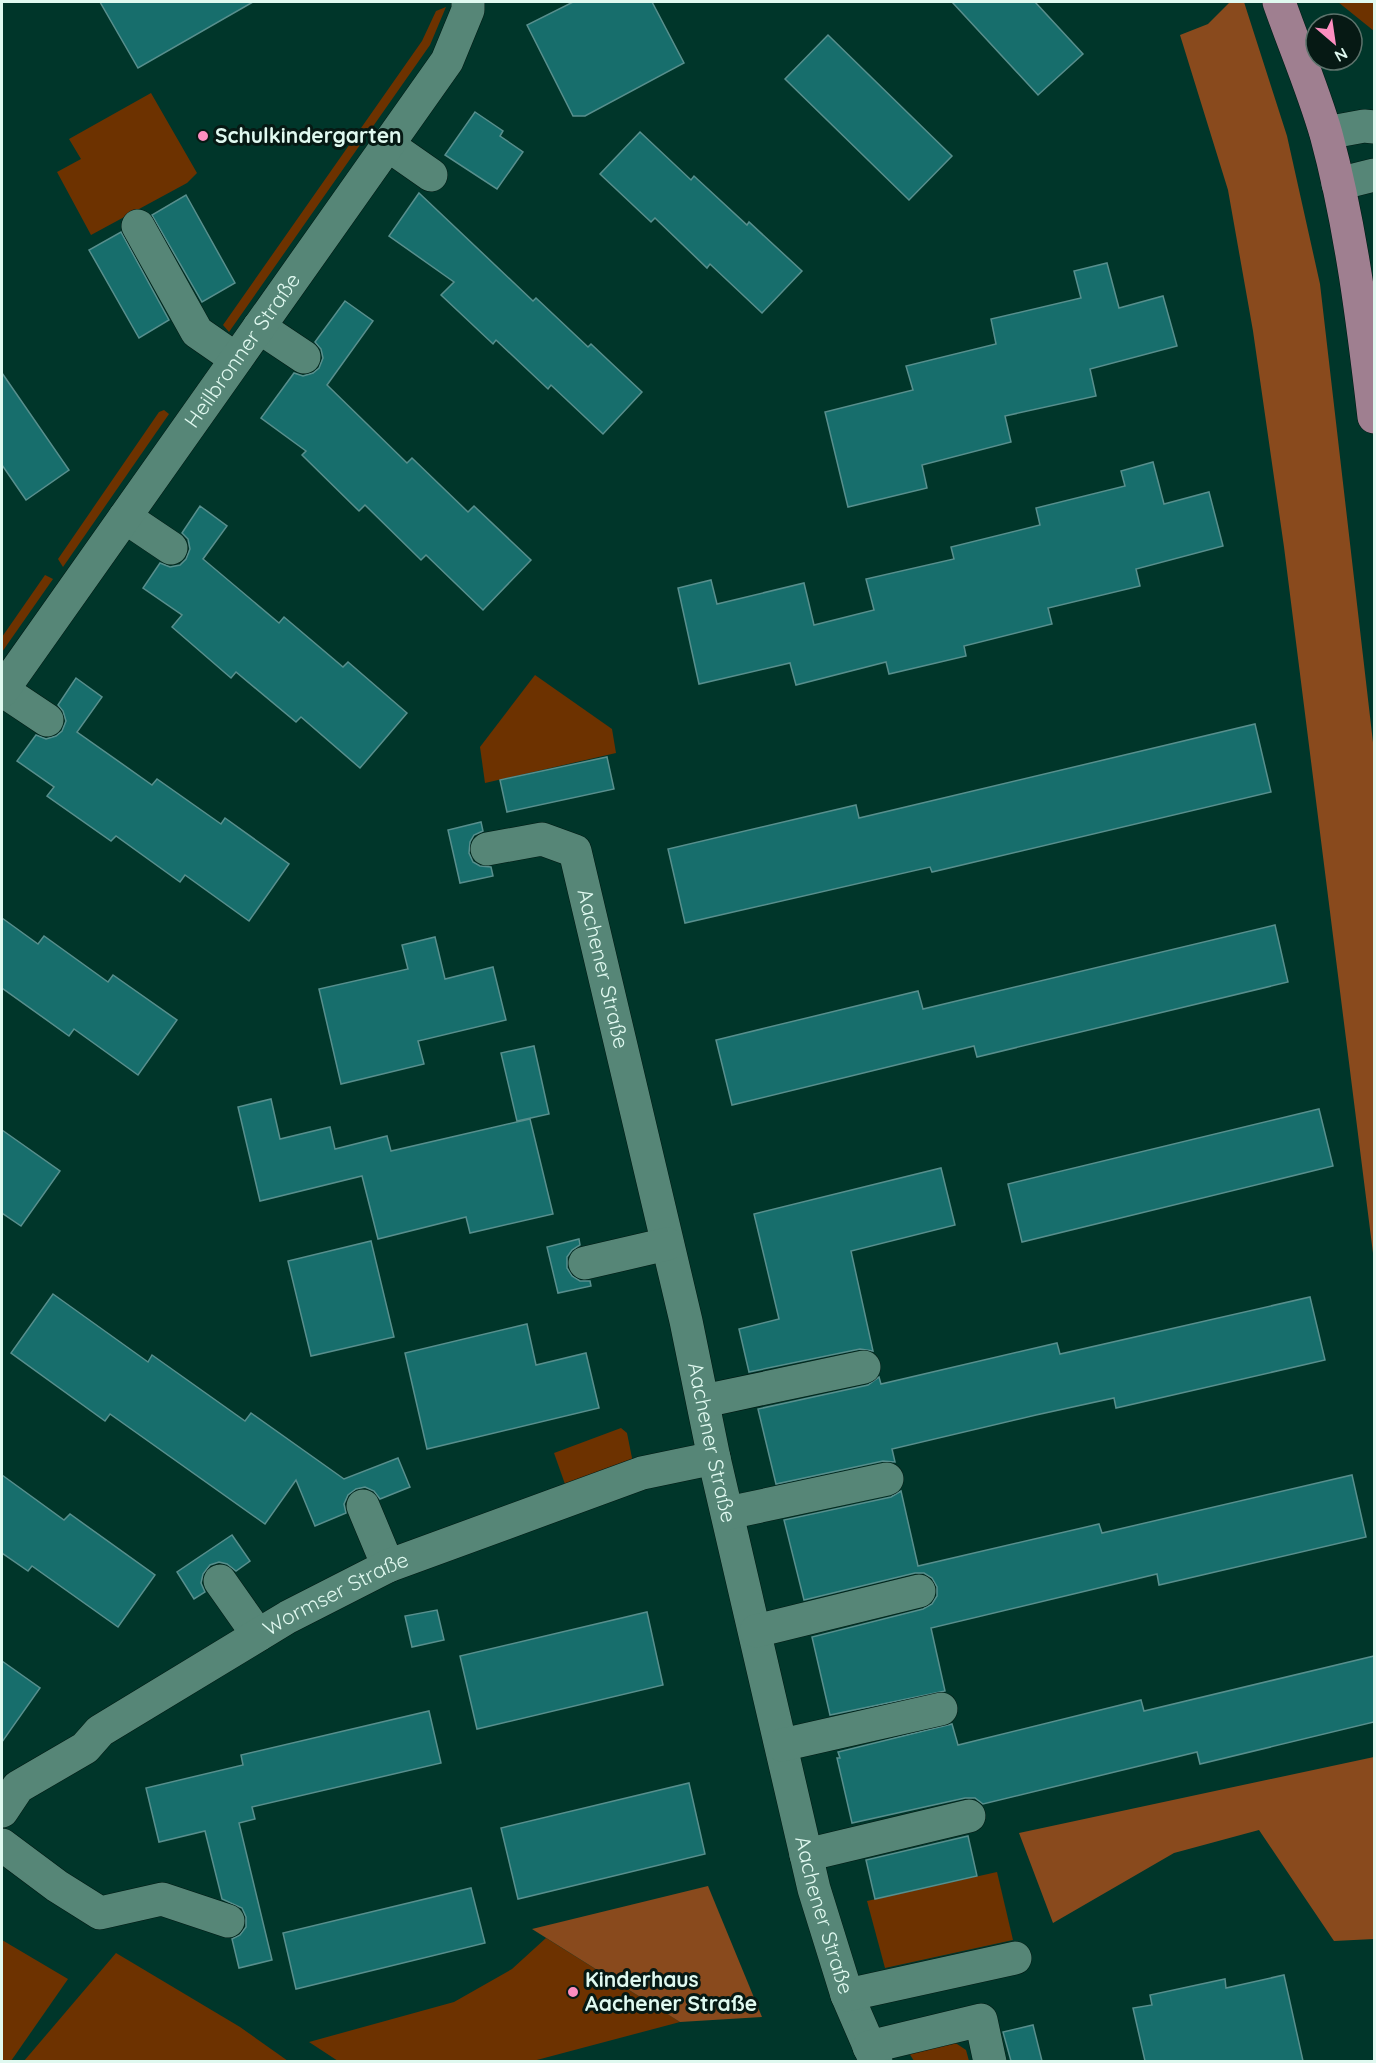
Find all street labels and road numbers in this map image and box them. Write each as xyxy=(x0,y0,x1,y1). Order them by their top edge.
street label: Heilbronner Straße xyxy=(178,267,305,432)
street label: Aachener Straße xyxy=(572,886,635,1051)
street label: Aachener Straße xyxy=(683,1360,743,1525)
street label: Wormser Straße xyxy=(258,1546,412,1641)
street label: Aachener Straße xyxy=(790,1833,860,1997)

